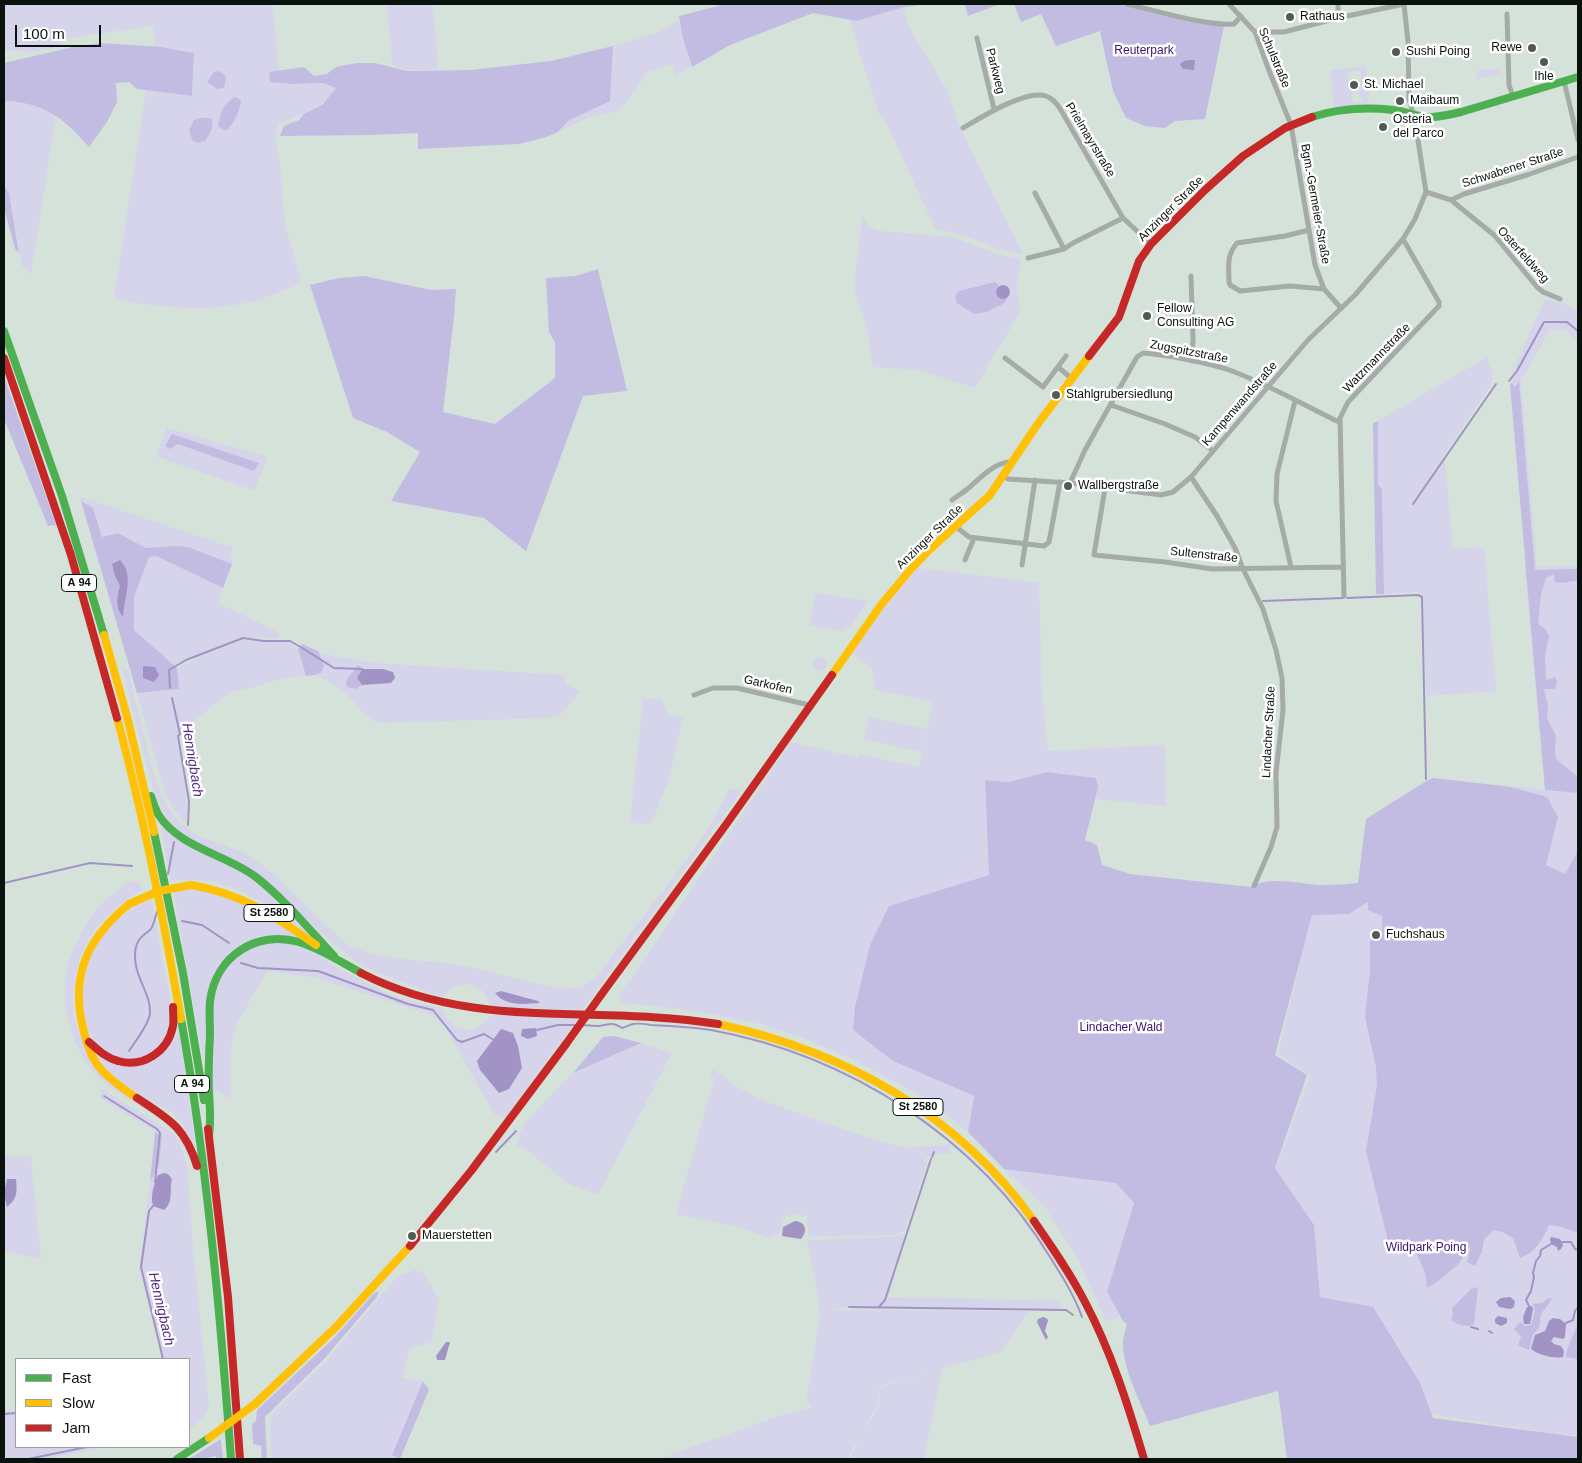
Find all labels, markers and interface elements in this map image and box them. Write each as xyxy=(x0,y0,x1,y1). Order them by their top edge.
place label: Rathaus xyxy=(1300,10,1345,24)
marker: Rathaus xyxy=(1284,11,1296,23)
scale bar xyxy=(18,15,104,47)
text: 100 m xyxy=(23,25,65,42)
street label: Schulstraße xyxy=(1255,26,1293,90)
place label: Rewe xyxy=(1491,41,1522,55)
marker: Rewe xyxy=(1526,42,1538,54)
park label: Reuterpark xyxy=(1114,44,1174,58)
place label: Sushi Poing xyxy=(1406,45,1470,59)
marker: Sushi Poing xyxy=(1390,46,1402,58)
street label: Parkweg xyxy=(982,47,1008,95)
marker: Ihle xyxy=(1538,56,1550,68)
place label: Ihle xyxy=(1534,70,1554,84)
place label: St. Michael xyxy=(1364,78,1423,92)
marker: St. Michael xyxy=(1348,79,1360,91)
place label: Maibaum xyxy=(1410,94,1459,108)
marker: Maibaum xyxy=(1394,95,1406,107)
street label: Prielmayrstraße xyxy=(1062,100,1118,180)
place label: Osteria del Parco xyxy=(1393,113,1444,141)
marker: Osteria del Parco xyxy=(1377,121,1389,133)
street label: Bgm.-Germeier-Straße xyxy=(1297,143,1333,265)
street label: Schwabener Straße xyxy=(1460,145,1566,191)
street label: Anzinger Straße xyxy=(1135,173,1207,245)
street label: Osterfeldweg xyxy=(1494,224,1552,286)
place label: Fellow Consulting AG xyxy=(1157,302,1234,330)
marker: Fellow Consulting AG xyxy=(1141,310,1153,322)
street label: Watzmannstraße xyxy=(1340,320,1414,396)
street label: Zugspitzstraße xyxy=(1149,337,1229,367)
street label: Kampenwandstraße xyxy=(1199,359,1281,449)
place label: Stahlgrubersiedlung xyxy=(1066,388,1173,402)
marker: Stahlgrubersiedlung xyxy=(1050,389,1062,401)
place label: Wallbergstraße xyxy=(1078,479,1159,493)
marker: Wallbergstraße xyxy=(1062,480,1074,492)
street label: Anzinger Straße xyxy=(894,502,966,572)
street label: Sultenstraße xyxy=(1169,544,1239,566)
road number: A 94 xyxy=(62,574,96,592)
street label: Garkofen xyxy=(742,672,794,698)
street label: Lindacher Straße xyxy=(1259,686,1279,778)
water label: Hennigbach xyxy=(178,722,206,798)
road number: St 2580 xyxy=(244,904,294,921)
place label: Fuchshaus xyxy=(1386,928,1445,942)
marker: Fuchshaus xyxy=(1370,929,1382,941)
park label: Lindacher Wald xyxy=(1080,1021,1162,1035)
road number: A 94 xyxy=(174,1076,210,1092)
road number: St 2580 xyxy=(893,1098,943,1116)
place label: Mauerstetten xyxy=(422,1229,492,1243)
marker: Mauerstetten xyxy=(406,1230,418,1242)
park label: Wildpark Poing xyxy=(1386,1241,1466,1255)
water label: Hennigbach xyxy=(144,1271,178,1347)
legend xyxy=(15,1358,190,1448)
text: Fast xyxy=(62,1369,91,1386)
text: Slow xyxy=(62,1394,95,1411)
text: Jam xyxy=(62,1419,90,1436)

